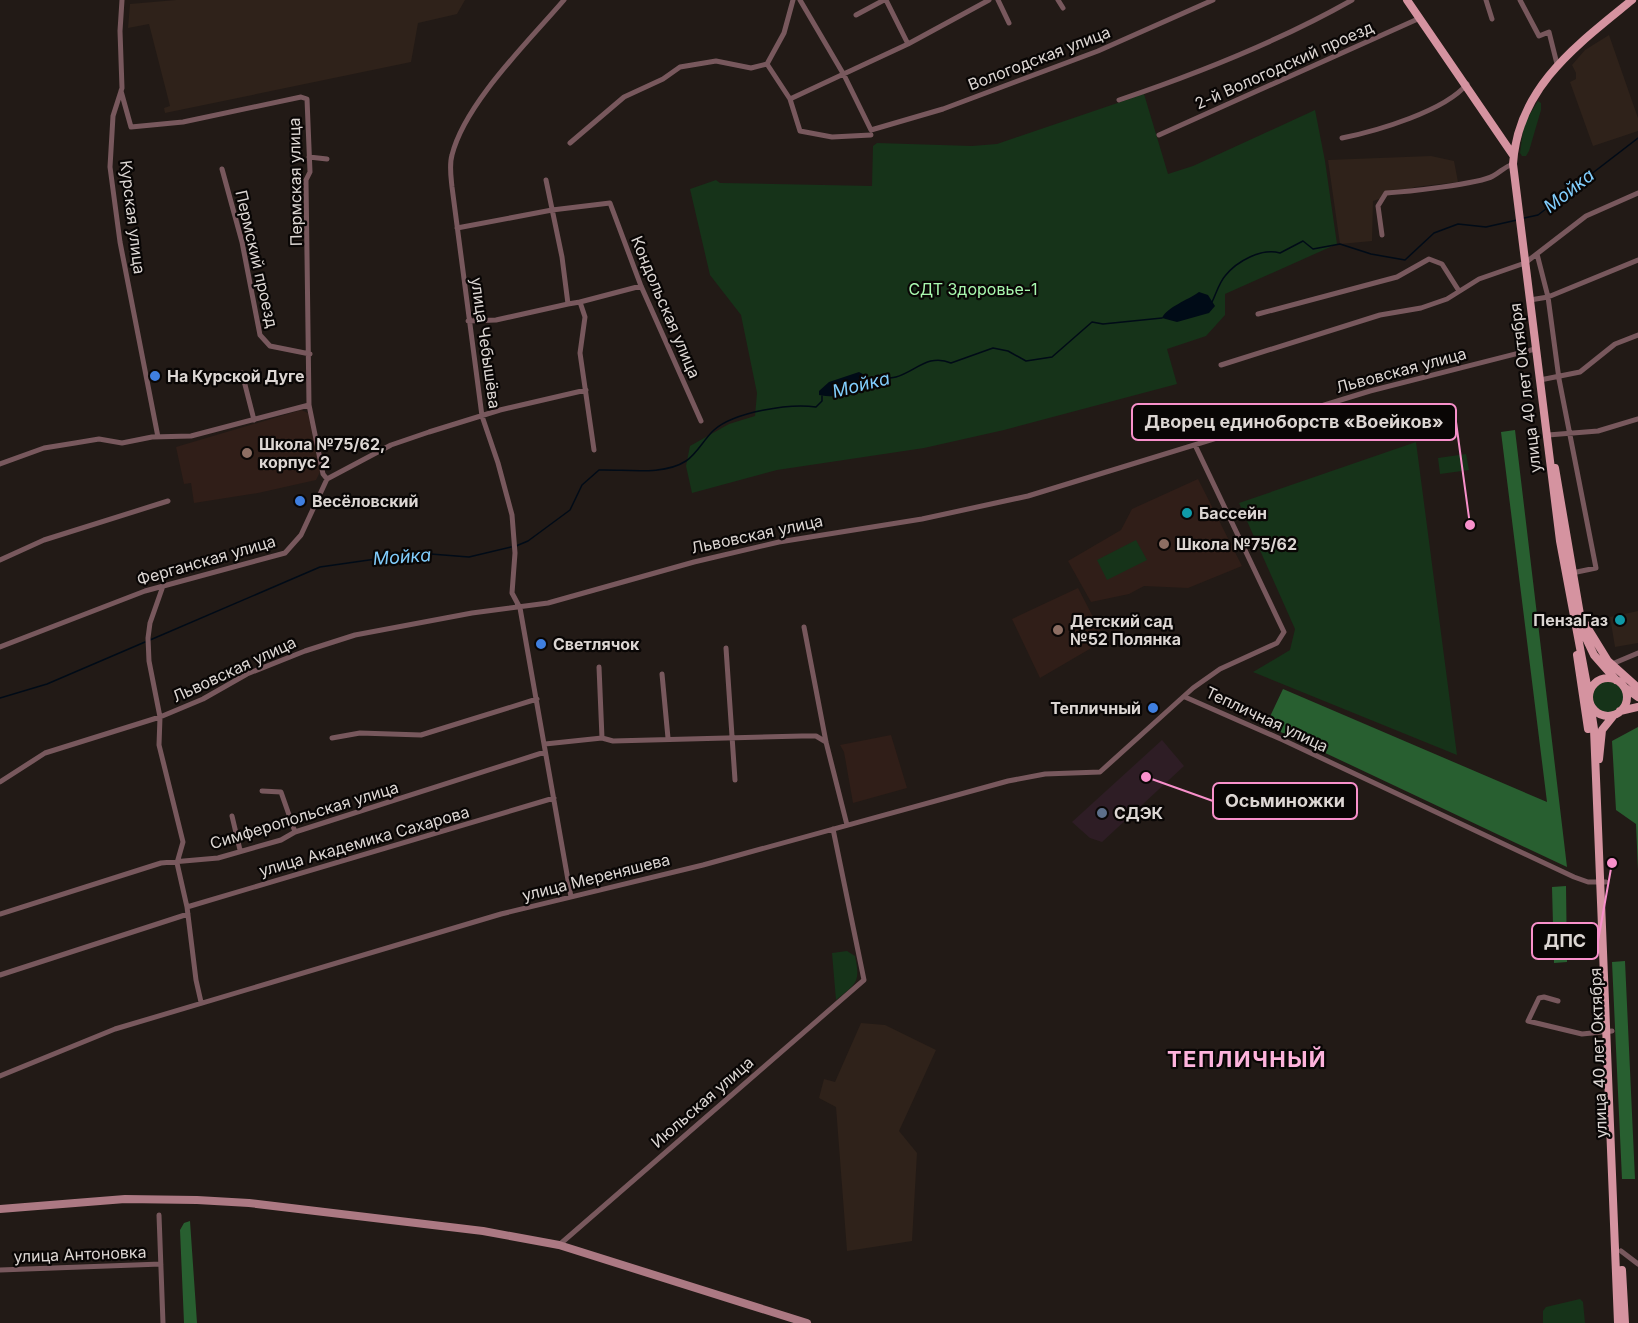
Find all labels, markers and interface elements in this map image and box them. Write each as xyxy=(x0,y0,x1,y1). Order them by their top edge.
street label: 2-й Вологодский проезд xyxy=(1191,16,1377,114)
street label: Вологодская улица xyxy=(965,22,1113,94)
street label: Пермская улица xyxy=(284,117,306,247)
street label: Курская улица xyxy=(116,159,150,275)
water label: Мойка xyxy=(1539,164,1598,217)
street label: Пермский проезд xyxy=(231,188,283,330)
street label: Кондольская улица xyxy=(627,233,705,381)
street label: улица Чебышёва xyxy=(467,276,505,410)
park label: СДТ Здоровье-1 xyxy=(908,279,1038,299)
street label: улица 40 лет Октября xyxy=(1505,302,1545,474)
street label: Львовская улица xyxy=(1334,343,1468,397)
place label: На Курской Дуге xyxy=(167,366,304,386)
water label: Мойка xyxy=(830,367,892,402)
marker: На Курской Дуге xyxy=(148,369,162,383)
callout: Дворец единоборств «Воейков» xyxy=(1132,404,1456,440)
text: Дворец единоборств «Воейков» xyxy=(1144,411,1444,432)
place label: Школа №75/62, корпус 2 xyxy=(259,434,385,472)
marker: Школа №75/62, корпус 2 xyxy=(240,446,254,460)
place label: Весёловский xyxy=(312,491,418,511)
marker: Весёловский xyxy=(293,494,307,508)
place label: Бассейн xyxy=(1199,503,1267,523)
marker: Бассейн xyxy=(1180,506,1194,520)
street label: Львовская улица xyxy=(689,510,825,558)
street label: Ферганская улица xyxy=(134,531,278,589)
place label: Школа №75/62 xyxy=(1176,534,1297,554)
marker: Школа №75/62 xyxy=(1157,537,1171,551)
water label: Мойка xyxy=(372,544,432,569)
place label: ПензаГаз xyxy=(1533,610,1608,630)
place label: Детский сад №52 Полянка xyxy=(1070,611,1181,649)
marker: ПензаГаз xyxy=(1613,613,1627,627)
marker: Детский сад №52 Полянка xyxy=(1051,623,1065,637)
street label: Львовская улица xyxy=(169,632,299,706)
place label: Светлячок xyxy=(553,634,640,654)
marker: Светлячок xyxy=(534,637,548,651)
street label: Тепличная улица xyxy=(1203,682,1331,756)
place label: Тепличный xyxy=(1050,698,1141,718)
marker: Тепличный xyxy=(1146,701,1160,715)
street label: Симферопольская улица xyxy=(207,777,401,853)
callout: Осьминожки xyxy=(1213,783,1357,819)
text: Осьминожки xyxy=(1225,790,1345,811)
street label: улица Академика Сахарова xyxy=(257,801,471,881)
place label: СДЭК xyxy=(1114,803,1164,823)
marker: СДЭК xyxy=(1095,806,1109,820)
street label: улица Мереняшева xyxy=(520,849,672,905)
callout: ДПС xyxy=(1532,923,1598,959)
text: ДПС xyxy=(1544,930,1586,951)
street label: улица 40 лет Октября xyxy=(1585,967,1611,1139)
district label: ТЕПЛИЧНЫЙ xyxy=(1167,1046,1327,1072)
street label: Июльская улица xyxy=(647,1052,757,1152)
street label: улица Антоновка xyxy=(13,1242,147,1266)

